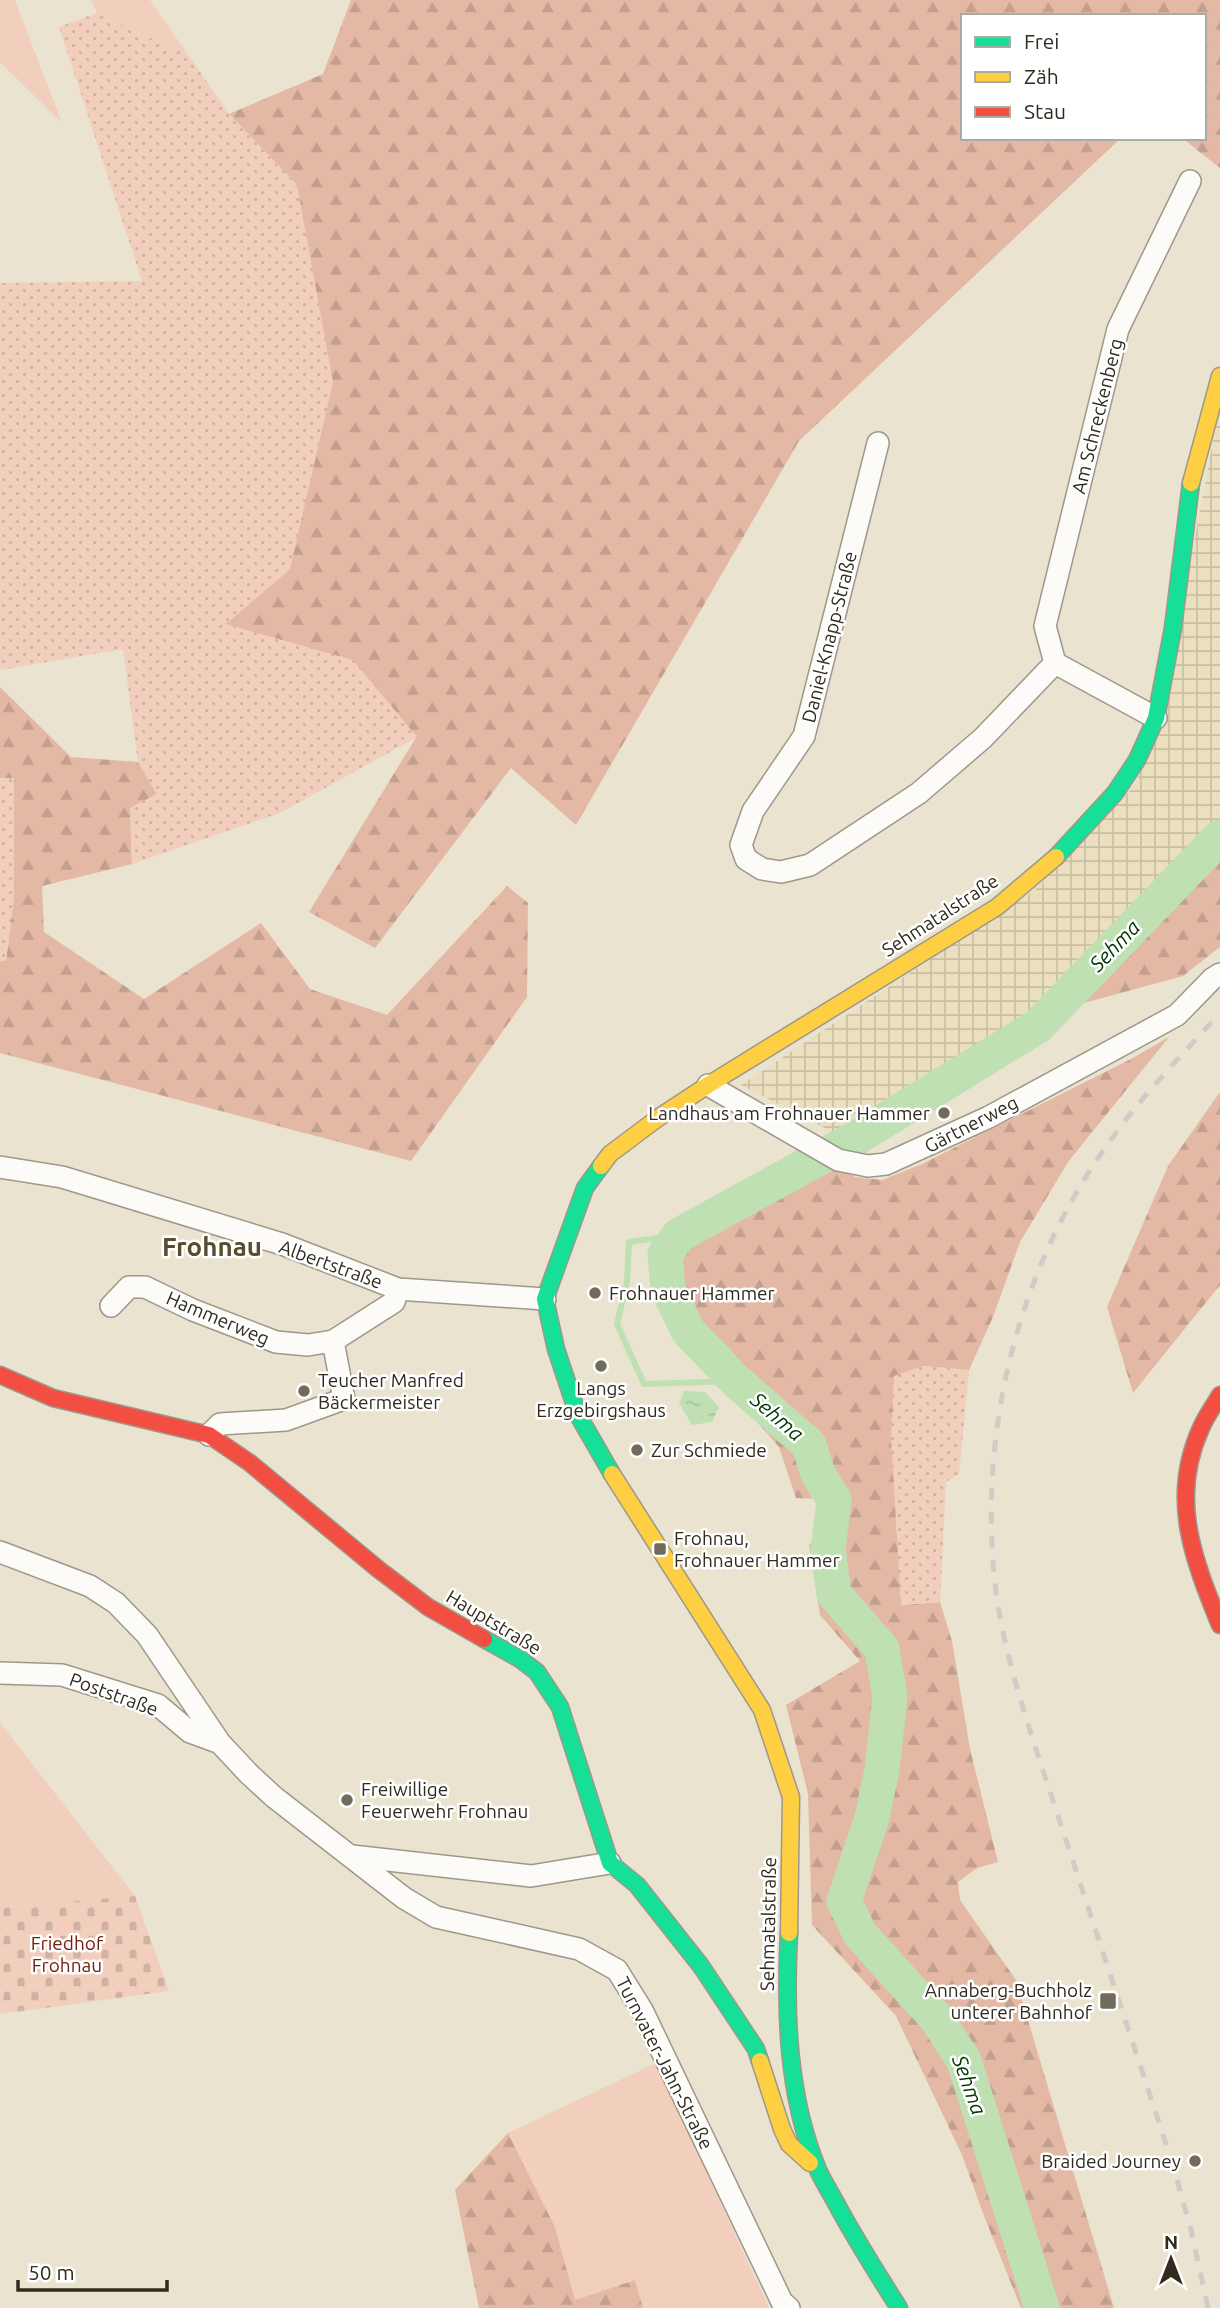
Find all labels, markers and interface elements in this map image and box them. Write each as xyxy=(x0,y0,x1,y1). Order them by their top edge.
legend xyxy=(961,14,1206,140)
text: Frei xyxy=(1024,29,1059,53)
text: Zäh xyxy=(1024,64,1059,88)
text: Stau xyxy=(1024,99,1066,123)
street label: Am Schreckenberg xyxy=(1067,336,1127,496)
street label: Daniel-Knapp-Straße xyxy=(797,549,861,725)
street label: Sehmatalstraße xyxy=(878,869,1002,961)
water label: Sehma xyxy=(1084,915,1144,977)
street label: Gärtnerweg xyxy=(921,1091,1021,1157)
place label: Landhaus am Frohnauer Hammer xyxy=(648,1102,930,1124)
marker: Landhaus am Frohnauer Hammer xyxy=(936,1105,952,1121)
district label: Frohnau xyxy=(162,1232,262,1261)
street label: Albertstraße xyxy=(276,1235,386,1293)
place label: Frohnauer Hammer xyxy=(609,1282,775,1304)
marker: Frohnauer Hammer xyxy=(587,1285,603,1301)
street label: Hammerweg xyxy=(163,1286,273,1350)
marker: Langs Erzgebirgshaus xyxy=(593,1358,609,1374)
place label: Teucher Manfred Bäckermeister xyxy=(318,1369,464,1413)
place label: Langs Erzgebirgshaus xyxy=(536,1377,666,1421)
marker: Teucher Manfred Bäckermeister xyxy=(296,1383,312,1399)
water label: Sehma xyxy=(746,1386,809,1446)
place label: Zur Schmiede xyxy=(651,1439,767,1461)
marker: Zur Schmiede xyxy=(629,1442,645,1458)
place label: Frohnau, Frohnauer Hammer xyxy=(674,1527,840,1571)
marker: Frohnau, Frohnauer Hammer xyxy=(652,1541,668,1557)
street label: Hauptstraße xyxy=(442,1585,546,1659)
street label: Poststraße xyxy=(67,1668,161,1720)
place label: Freiwillige Feuerwehr Frohnau xyxy=(361,1778,528,1822)
marker: Freiwillige Feuerwehr Frohnau xyxy=(339,1792,355,1808)
street label: Sehmatalstraße xyxy=(756,1857,780,1991)
park label: Friedhof Frohnau xyxy=(31,1932,104,1976)
street label: Turnvater-Jahn-Straße xyxy=(612,1973,718,2153)
place label: Annaberg-Buchholz unterer Bahnhof xyxy=(925,1979,1093,2023)
marker: Annaberg-Buchholz unterer Bahnhof xyxy=(1098,1991,1118,2011)
water label: Sehma xyxy=(948,2051,992,2118)
place label: Braided Journey xyxy=(1041,2150,1181,2172)
marker: Braided Journey xyxy=(1187,2153,1203,2169)
north arrow xyxy=(1136,2224,1206,2294)
text: N xyxy=(1164,2231,1178,2253)
scale bar xyxy=(18,2248,166,2292)
text: 50 m xyxy=(28,2260,75,2284)

